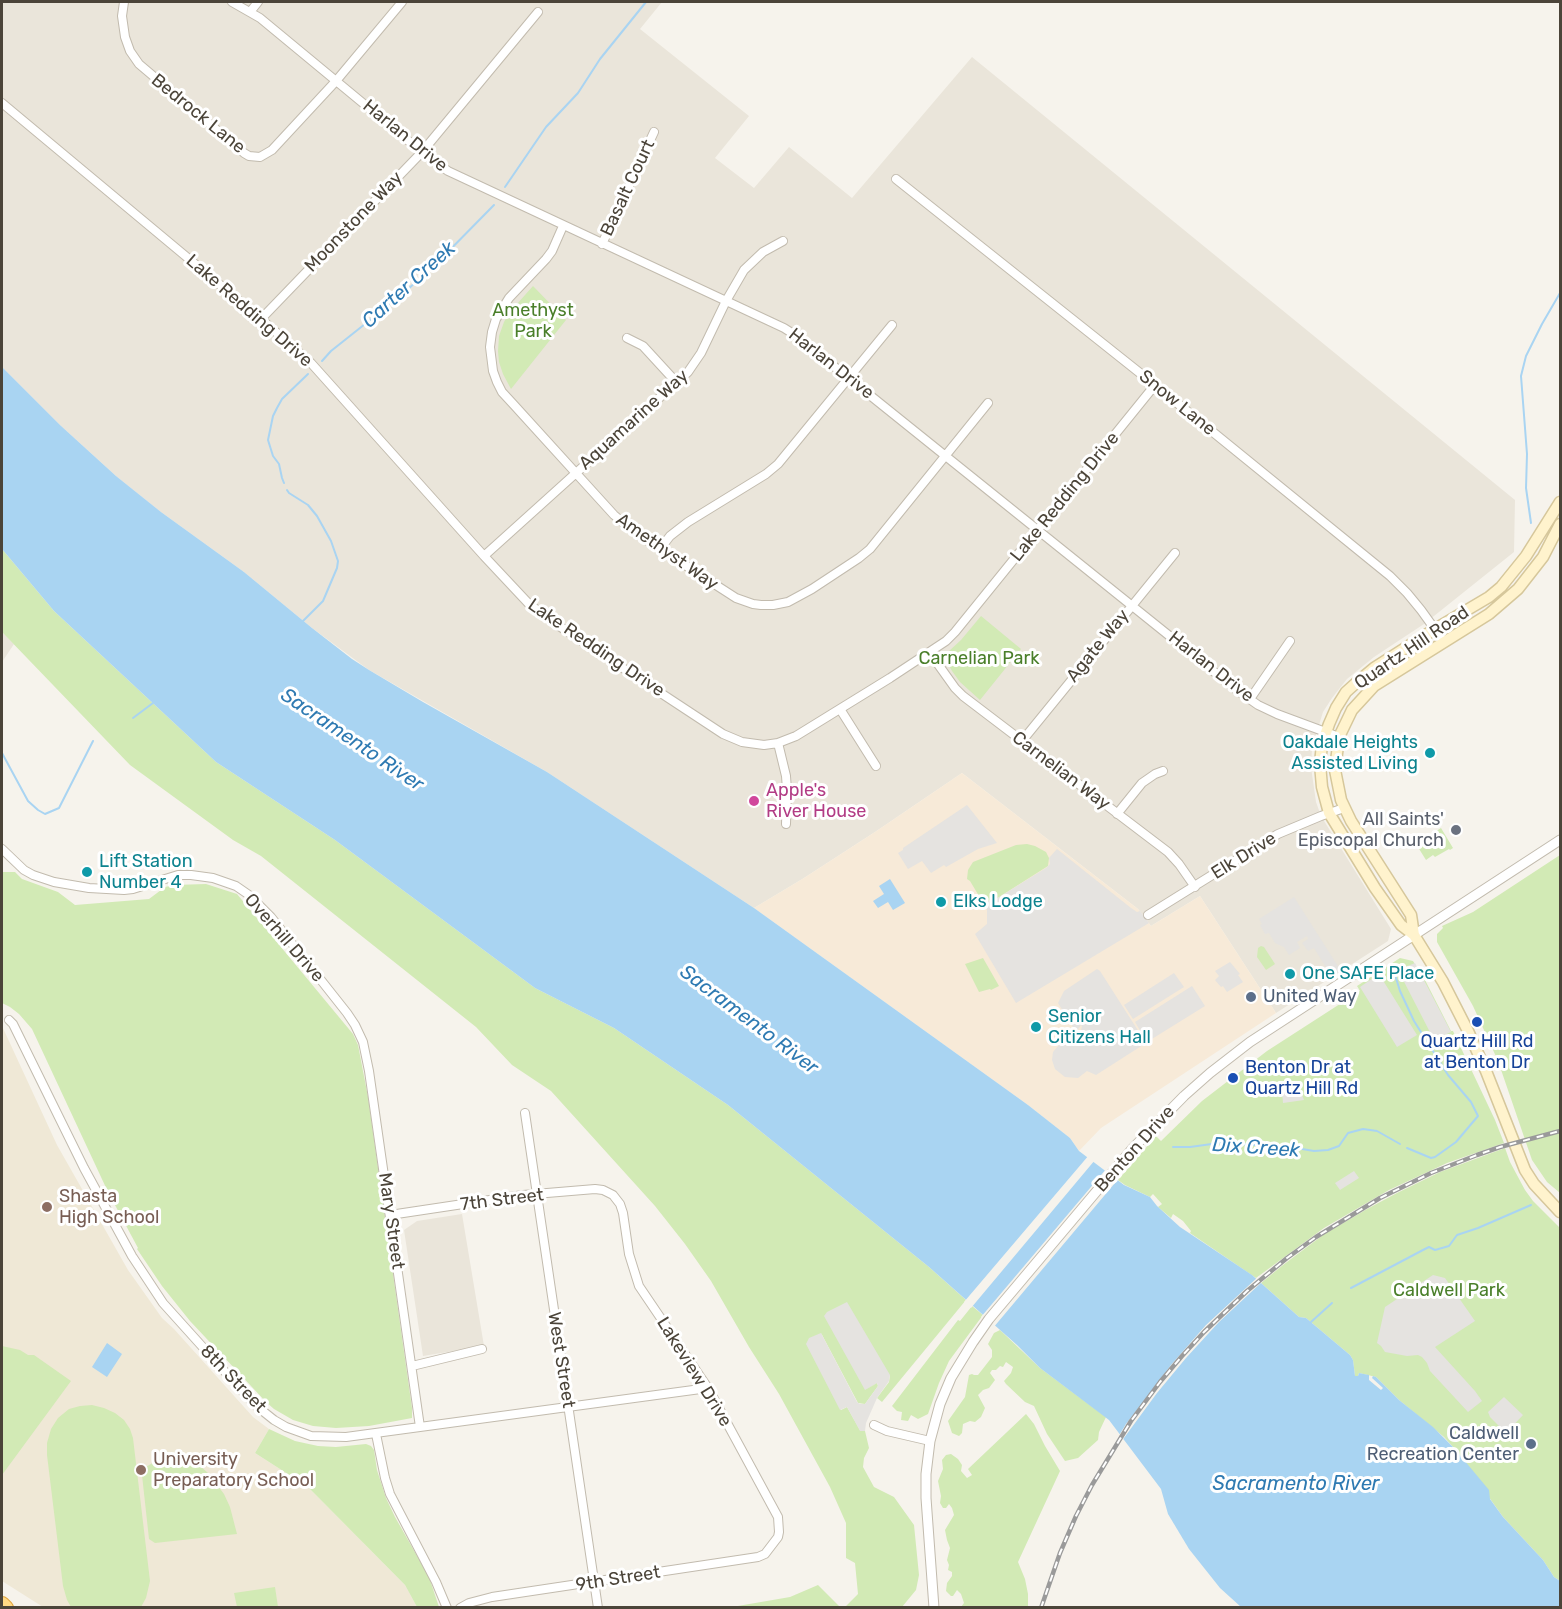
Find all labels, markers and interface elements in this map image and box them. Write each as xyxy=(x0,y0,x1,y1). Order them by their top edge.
street label: Bedrock Lane xyxy=(147,70,249,158)
street label: Harlan Drive xyxy=(358,95,452,177)
street label: Basalt Court xyxy=(596,136,660,240)
street label: Moonstone Way xyxy=(301,167,407,277)
water label: Carter Creek xyxy=(357,237,461,333)
street label: Lake Redding Drive xyxy=(181,250,317,372)
park label: Amethyst Park xyxy=(492,300,574,342)
street label: Harlan Drive xyxy=(784,324,878,404)
street label: Aquamarine Way xyxy=(575,365,693,475)
street label: Snow Lane xyxy=(1134,366,1220,440)
street label: Lake Redding Drive xyxy=(1006,428,1124,566)
street label: Amethyst Way xyxy=(612,509,722,595)
street label: Lake Redding Drive xyxy=(524,594,668,702)
street label: Quartz Hill Road xyxy=(1351,602,1473,694)
street label: Agate Way xyxy=(1062,605,1134,687)
street label: Harlan Drive xyxy=(1164,627,1258,707)
park label: Carnelian Park xyxy=(918,648,1040,670)
water label: Sacramento River xyxy=(276,683,428,797)
street label: Carnelian Way xyxy=(1008,727,1114,815)
place label: Oakdale Heights Assisted Living xyxy=(1282,732,1418,774)
marker: Oakdale Heights Assisted Living xyxy=(1423,746,1437,760)
place label: Apple's River House xyxy=(766,780,866,822)
marker: Apple's River House xyxy=(747,794,761,808)
place label: All Saints' Episcopal Church xyxy=(1298,809,1444,852)
marker: All Saints' Episcopal Church xyxy=(1449,823,1463,837)
street label: Elk Drive xyxy=(1208,828,1280,884)
place label: Lift Station Number 4 xyxy=(99,851,193,894)
marker: Lift Station Number 4 xyxy=(80,865,94,879)
street label: Overhill Drive xyxy=(240,889,328,987)
place label: Elks Lodge xyxy=(953,891,1043,913)
marker: Elks Lodge xyxy=(934,895,948,909)
water label: Sacramento River xyxy=(675,960,823,1080)
place label: One SAFE Place xyxy=(1302,963,1434,985)
marker: One SAFE Place xyxy=(1283,967,1297,981)
place label: United Way xyxy=(1263,986,1357,1008)
marker: United Way xyxy=(1244,990,1258,1004)
place label: Senior Citizens Hall xyxy=(1048,1006,1151,1048)
marker: Quartz Hill Rd at Benton Dr xyxy=(1470,1015,1484,1029)
marker: Senior Citizens Hall xyxy=(1029,1020,1043,1034)
place label: Quartz Hill Rd at Benton Dr xyxy=(1420,1031,1534,1074)
place label: Benton Dr at Quartz Hill Rd xyxy=(1245,1057,1358,1100)
marker: Benton Dr at Quartz Hill Rd xyxy=(1226,1071,1240,1085)
street label: Benton Drive xyxy=(1091,1101,1179,1197)
water label: Dix Creek xyxy=(1211,1133,1301,1163)
street label: Mary Street xyxy=(374,1171,408,1271)
street label: 7th Street xyxy=(459,1184,545,1216)
place label: Shasta High School xyxy=(59,1186,159,1228)
marker: Shasta High School xyxy=(40,1200,54,1214)
park label: Caldwell Park xyxy=(1393,1280,1505,1302)
street label: West Street xyxy=(543,1311,579,1409)
street label: Lakeview Drive xyxy=(652,1313,736,1431)
street label: 8th Street xyxy=(195,1341,271,1417)
place label: Caldwell Recreation Center xyxy=(1367,1423,1519,1466)
marker: Caldwell Recreation Center xyxy=(1524,1437,1538,1451)
place label: University Preparatory School xyxy=(153,1449,314,1492)
marker: University Preparatory School xyxy=(134,1463,148,1477)
water label: Sacramento River xyxy=(1213,1472,1379,1496)
street label: 9th Street xyxy=(574,1562,662,1596)

